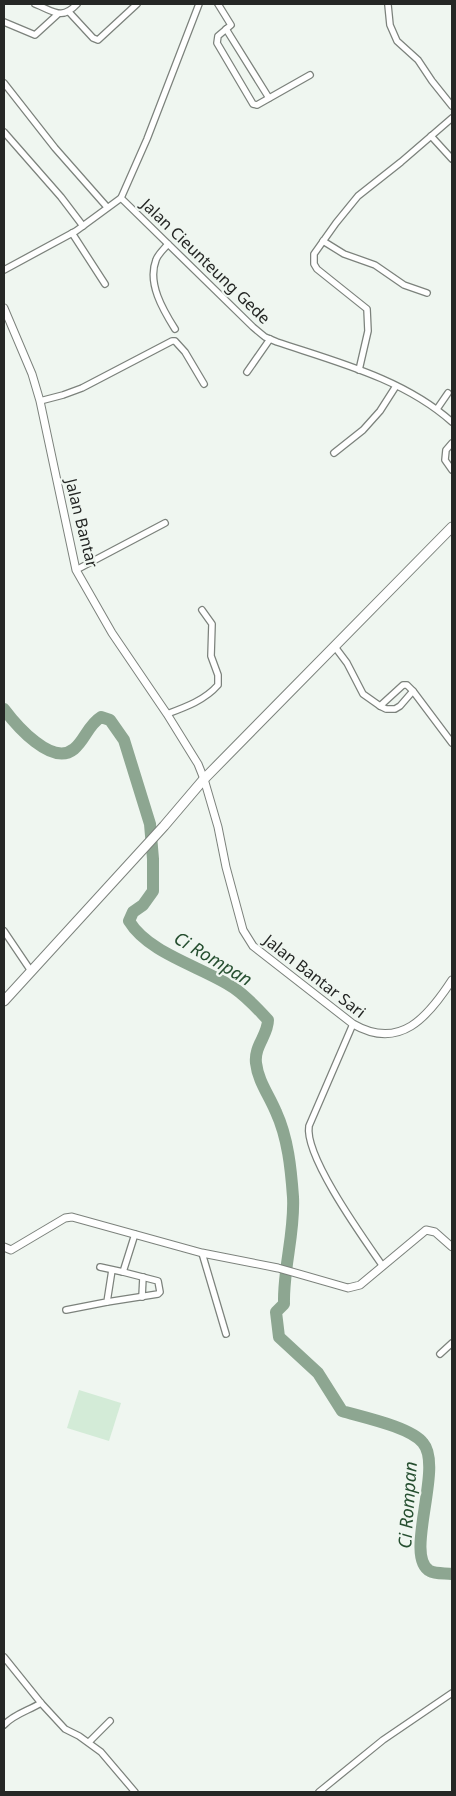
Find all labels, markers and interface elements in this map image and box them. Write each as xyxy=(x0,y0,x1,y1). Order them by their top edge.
street label: Jalan Cieunteung Gede xyxy=(135,192,275,329)
street label: Jalan Bantar xyxy=(60,474,104,570)
water label: Ci Rompan xyxy=(170,925,257,991)
street label: Jalan Bantar Sari xyxy=(258,928,371,1023)
water label: Ci Rompan xyxy=(392,1461,422,1549)

